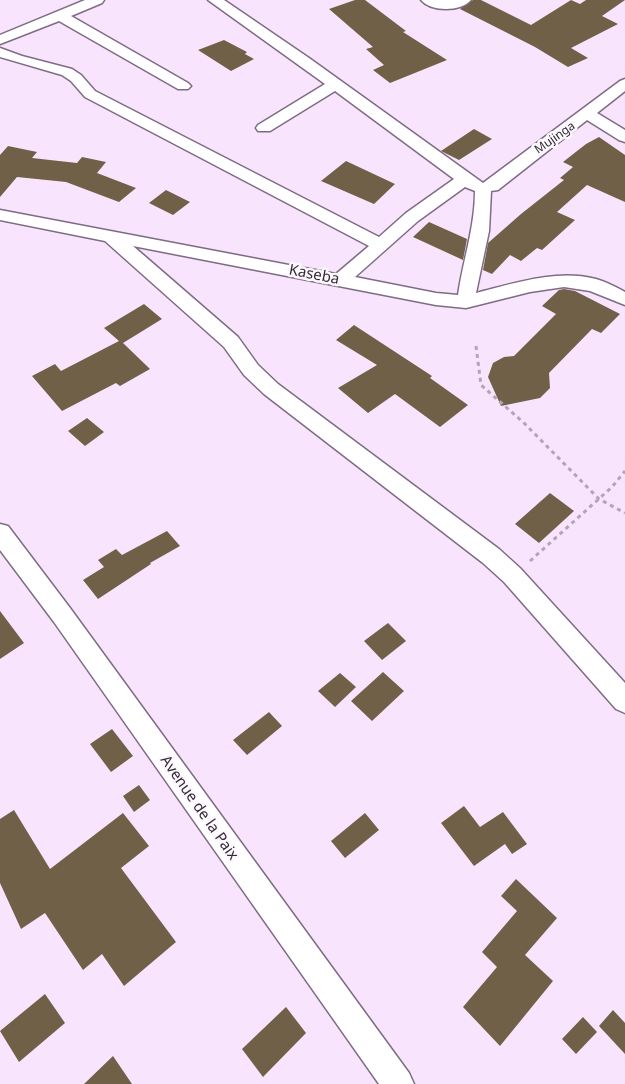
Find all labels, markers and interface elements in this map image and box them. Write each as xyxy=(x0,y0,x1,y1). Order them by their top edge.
street label: Mujinga xyxy=(532,119,578,157)
street label: Kaseba xyxy=(287,261,341,289)
street label: Avenue de la Paix xyxy=(156,752,242,864)

